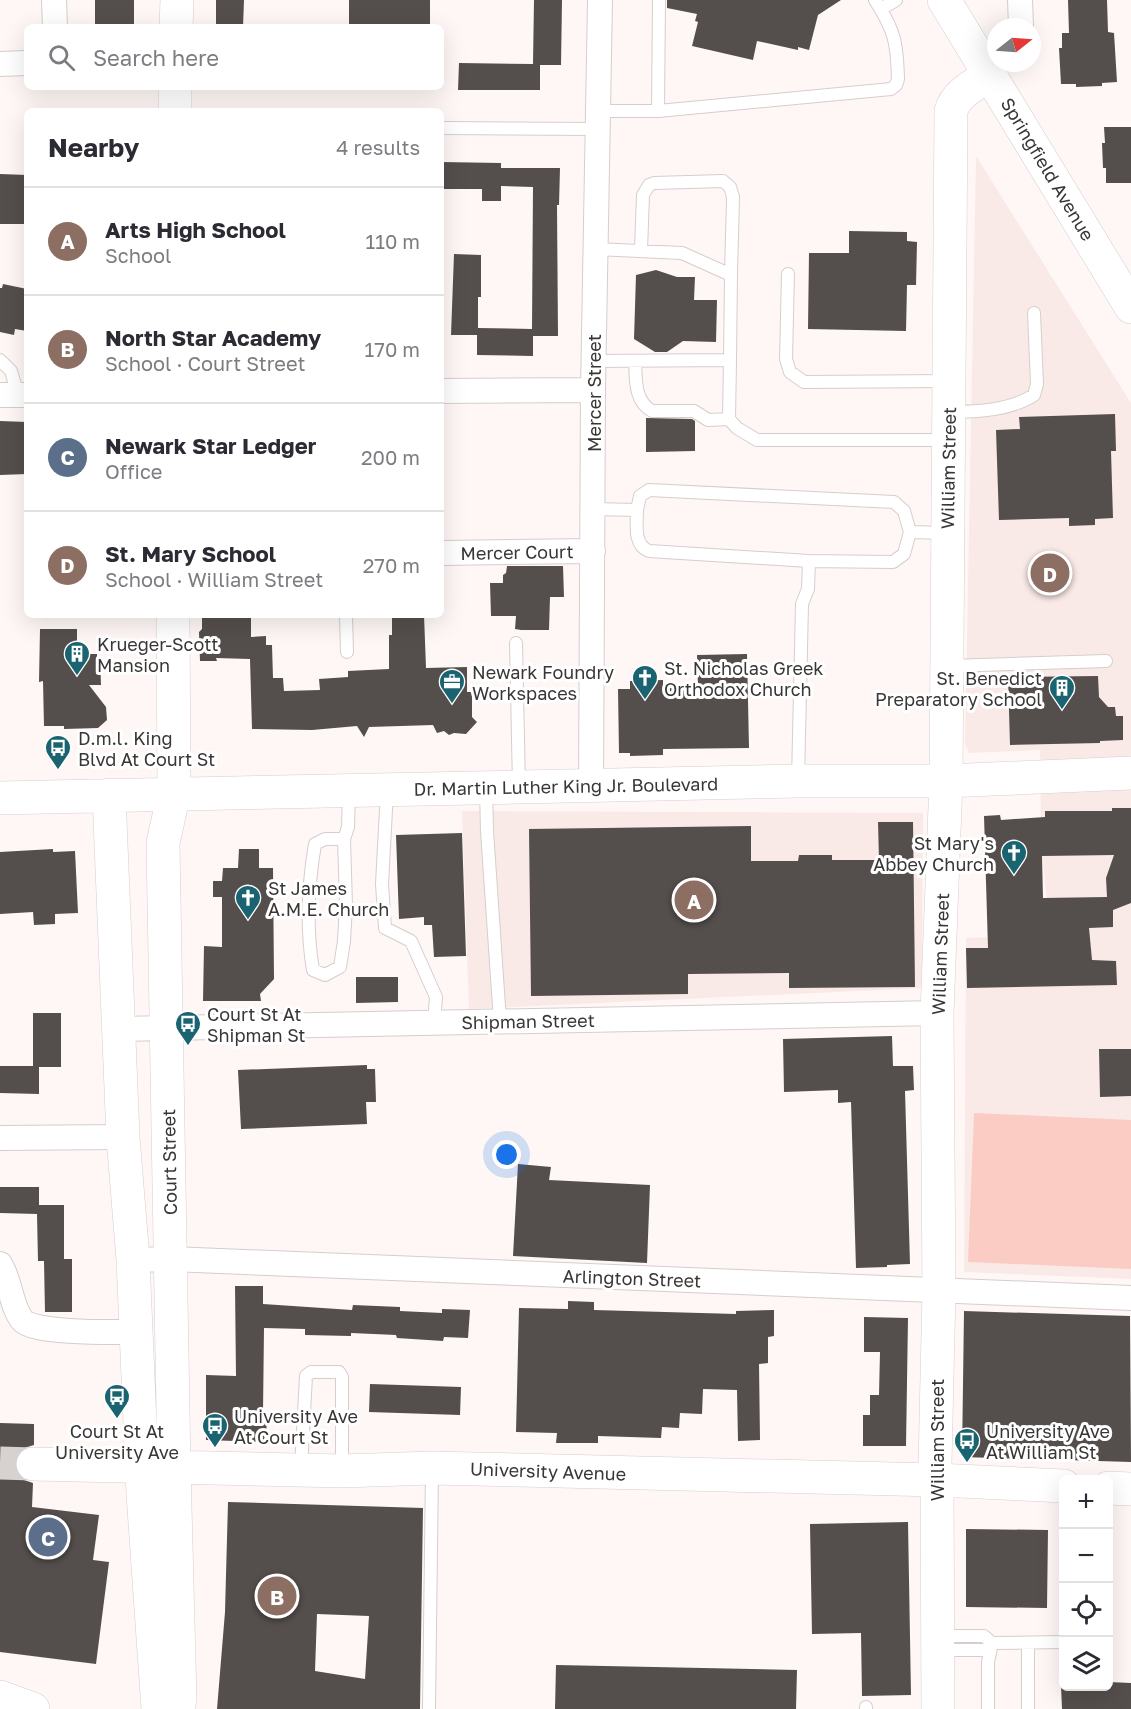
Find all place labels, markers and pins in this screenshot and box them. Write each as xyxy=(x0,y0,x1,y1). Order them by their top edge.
pin: D xyxy=(1030,550,1070,596)
place label: Krueger-Scott Mansion xyxy=(97,633,218,676)
building icon: Krueger-Scott Mansion xyxy=(62,639,92,677)
place label: St. Nicholas Greek Orthodox Church xyxy=(664,657,824,700)
place label: Newark Foundry Workspaces xyxy=(472,661,614,704)
church icon: St. Nicholas Greek Orthodox Church xyxy=(630,663,660,701)
office icon: Newark Foundry Workspaces xyxy=(437,667,467,705)
place label: St. Benedict Preparatory School xyxy=(875,667,1042,710)
building icon: St. Benedict Preparatory School xyxy=(1047,673,1077,711)
place label: D.m.l. King Blvd At Court St xyxy=(78,727,215,770)
bus stop icon: D.m.l. King Blvd At Court St xyxy=(43,733,73,771)
place label: St Mary's Abbey Church xyxy=(873,832,994,875)
church icon: St Mary's Abbey Church xyxy=(999,838,1029,876)
place label: St James A.M.E. Church xyxy=(268,877,389,920)
pin: A xyxy=(674,878,714,922)
church icon: St James A.M.E. Church xyxy=(233,883,263,921)
place label: Court St At Shipman St xyxy=(207,1003,306,1046)
bus stop icon: Court St At Shipman St xyxy=(173,1009,203,1047)
bus stop icon: Court St At University Ave xyxy=(102,1382,132,1420)
place label: University Ave At Court St xyxy=(234,1405,358,1448)
bus stop icon: University Ave At Court St xyxy=(200,1411,230,1449)
place label: Court St At University Ave xyxy=(55,1420,179,1463)
place label: University Ave At William St xyxy=(986,1420,1110,1463)
bus stop icon: University Ave At William St xyxy=(952,1426,982,1464)
pin: C xyxy=(28,1514,68,1560)
pin: B xyxy=(258,1574,296,1618)

